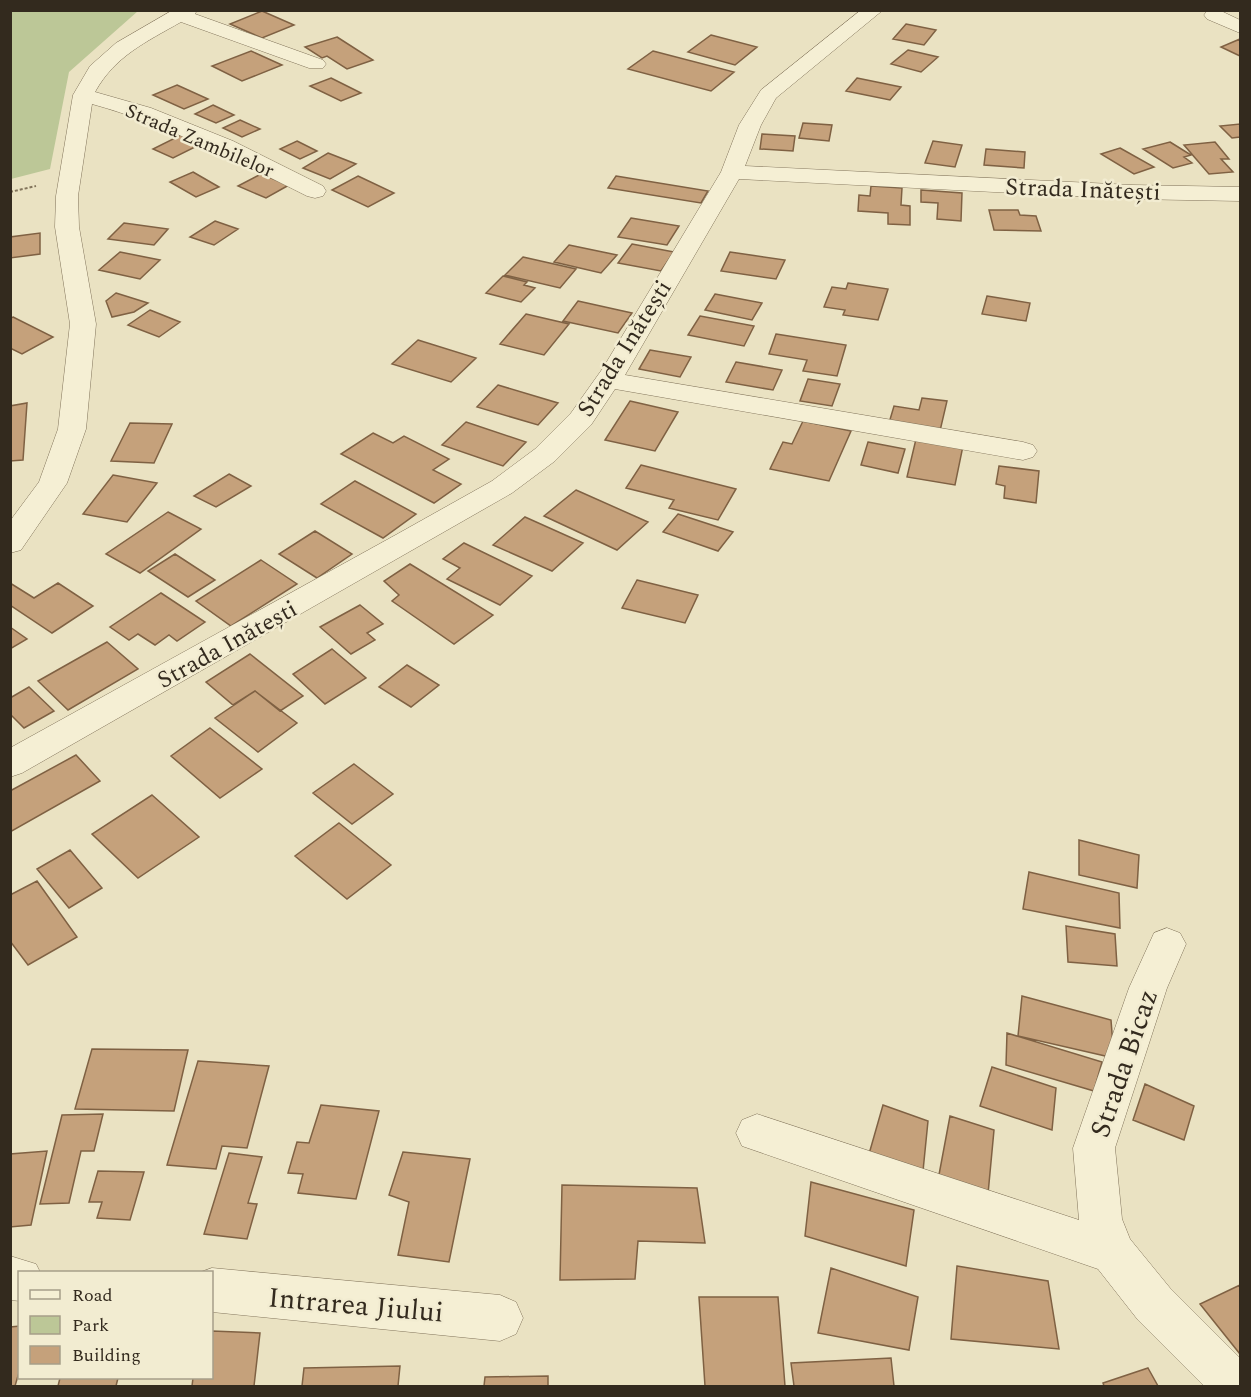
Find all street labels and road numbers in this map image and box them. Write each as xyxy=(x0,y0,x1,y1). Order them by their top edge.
street label: Strada Zambilelor xyxy=(120,96,279,186)
street label: Strada Inătești xyxy=(1005,169,1161,211)
street label: Strada Inătești xyxy=(568,273,681,424)
street label: Strada Inătești xyxy=(151,591,304,698)
street label: Strada Bicaz xyxy=(1079,984,1170,1143)
street label: Intrarea Jiului xyxy=(266,1276,445,1335)

